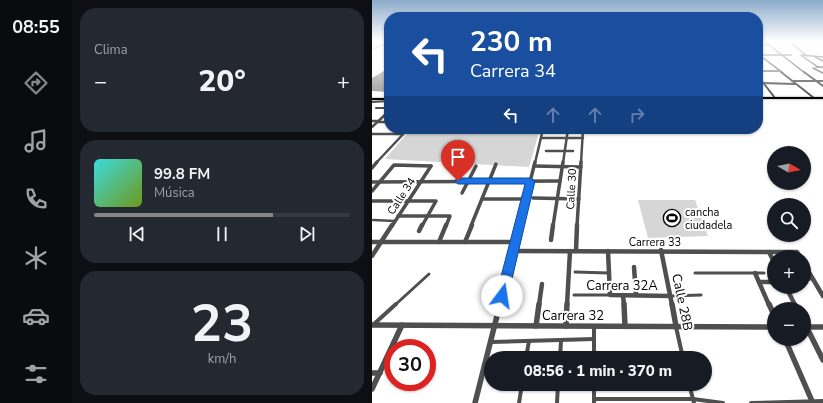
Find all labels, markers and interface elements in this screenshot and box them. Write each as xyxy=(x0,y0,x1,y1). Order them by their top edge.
text: 08:55 xyxy=(12,15,60,39)
text: 230 m xyxy=(470,23,553,61)
icon: left xyxy=(404,28,456,80)
text: Clima xyxy=(94,41,128,59)
text: Carrera 34 xyxy=(470,59,556,83)
text: 20° xyxy=(198,61,246,102)
text: − xyxy=(94,67,107,97)
text: + xyxy=(337,67,350,97)
icon: directions xyxy=(22,69,50,97)
icon: left xyxy=(500,104,522,126)
icon: ahead xyxy=(542,104,564,126)
icon: ahead xyxy=(584,104,606,126)
icon: right xyxy=(626,104,648,126)
icon: music xyxy=(22,127,50,155)
pin xyxy=(441,140,475,181)
icon: arrive xyxy=(447,146,469,168)
north arrow xyxy=(767,146,811,190)
map controls xyxy=(767,146,811,346)
text: 99.8 FM xyxy=(154,164,210,184)
street label: Calle 30 xyxy=(563,168,580,210)
street label: Calle 34 xyxy=(384,174,419,218)
text: Música xyxy=(154,184,195,202)
icon: phone xyxy=(22,185,50,213)
button: search xyxy=(767,198,811,242)
place label: cancha ciudadela xyxy=(685,205,733,233)
sports icon: cancha ciudadela xyxy=(662,208,682,228)
icon: previous xyxy=(126,223,148,245)
icon: pause xyxy=(211,223,233,245)
icon: next xyxy=(296,223,318,245)
street label: Carrera 33 xyxy=(629,235,681,250)
icon: climate xyxy=(22,244,50,272)
button: + xyxy=(767,250,811,294)
street label: Calle 28B xyxy=(667,272,697,332)
position arrow xyxy=(481,275,523,317)
street label: Carrera 32A xyxy=(586,277,658,295)
text: 23 xyxy=(191,288,253,359)
icon: car xyxy=(22,302,50,330)
button: − xyxy=(767,302,811,346)
street label: Carrera 32 xyxy=(542,307,604,325)
speed limit sign: 30 xyxy=(384,339,436,391)
text: km/h xyxy=(208,350,236,368)
icon: filters xyxy=(22,360,50,388)
text: 08:56 · 1 min · 370 m xyxy=(524,361,672,381)

